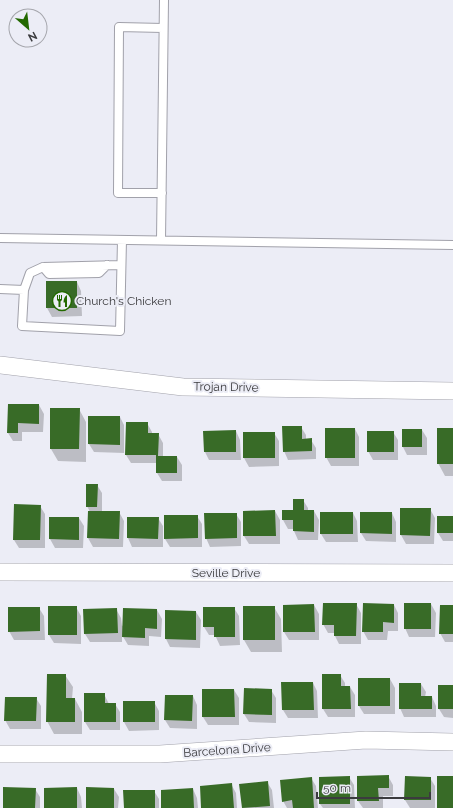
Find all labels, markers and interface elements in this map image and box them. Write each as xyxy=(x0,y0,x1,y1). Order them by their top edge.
north arrow xyxy=(8,8,48,48)
text: N xyxy=(26,29,39,44)
restaurant icon: Church's Chicken xyxy=(51,290,73,312)
place label: Church's Chicken xyxy=(76,294,171,308)
street label: Trojan Drive xyxy=(193,379,259,395)
street label: Seville Drive xyxy=(192,566,260,580)
street label: Barcelona Drive xyxy=(183,740,271,760)
scale bar xyxy=(317,774,430,800)
text: 50 m xyxy=(323,781,351,795)

